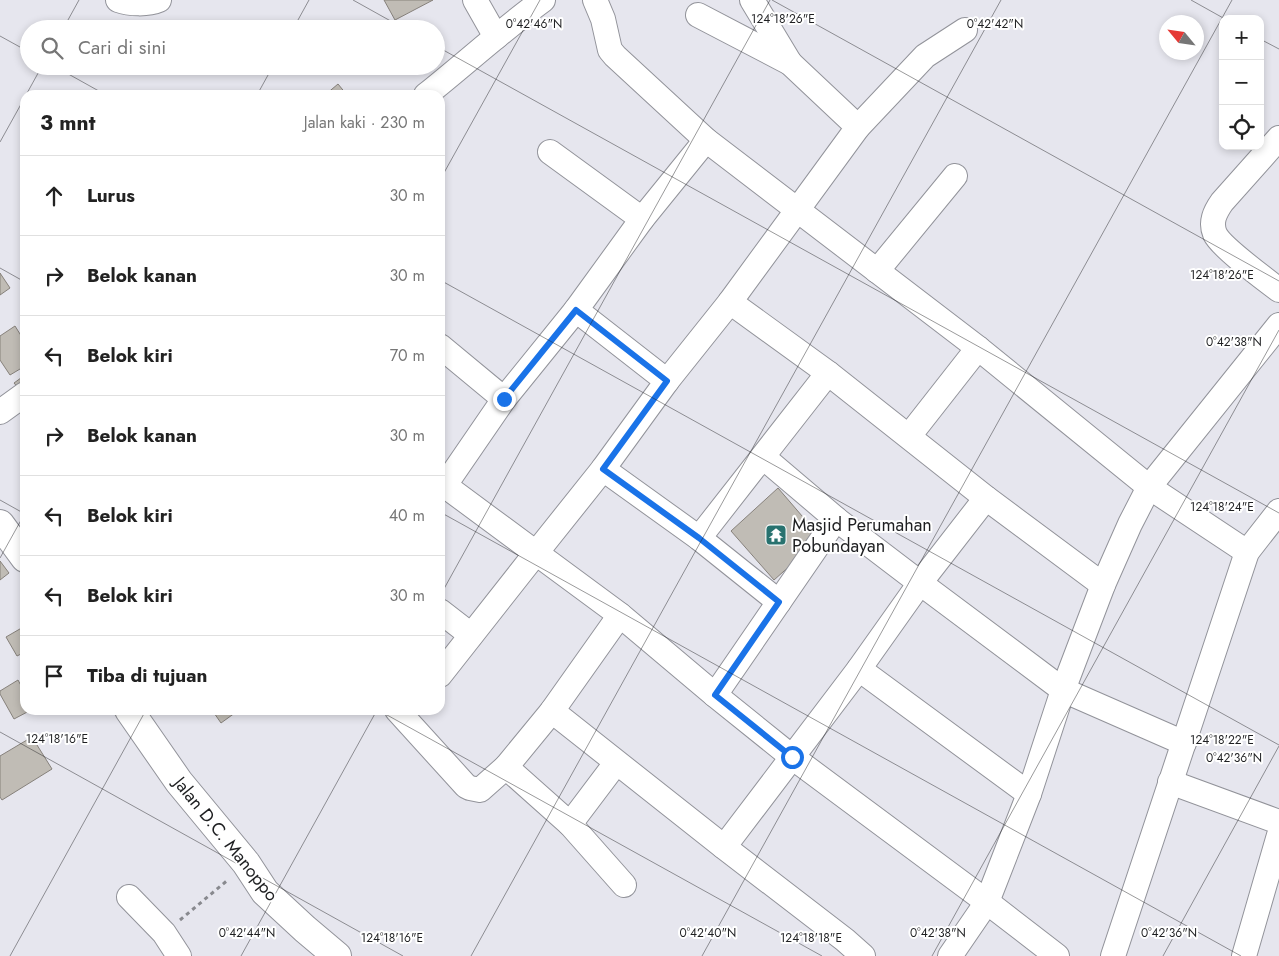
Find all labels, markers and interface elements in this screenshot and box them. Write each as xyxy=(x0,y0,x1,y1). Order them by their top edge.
text: 124°18'26"E xyxy=(751,10,815,28)
text: 0°42'46"N xyxy=(506,15,562,33)
text: 0°42'42"N xyxy=(967,15,1023,33)
north arrow xyxy=(1159,15,1204,60)
map controls xyxy=(1219,15,1264,150)
button: + xyxy=(1219,15,1264,60)
search box xyxy=(20,20,445,75)
icon: search xyxy=(38,34,66,62)
text: Cari di sini xyxy=(78,34,166,61)
button: − xyxy=(1219,60,1264,105)
button: locate xyxy=(1219,105,1264,150)
text: 3 mnt xyxy=(40,108,95,138)
text: Jalan kaki · 230 m xyxy=(304,111,425,134)
icon: ahead xyxy=(40,182,68,210)
text: Lurus xyxy=(87,182,135,209)
text: 30 m xyxy=(389,184,425,207)
icon: right xyxy=(40,262,68,290)
text: Belok kanan xyxy=(87,262,197,289)
text: 30 m xyxy=(389,264,425,287)
text: 124°18'26"E xyxy=(1190,266,1254,284)
text: 0°42'38"N xyxy=(1206,333,1262,351)
icon: left xyxy=(40,342,68,370)
text: Belok kiri xyxy=(87,342,173,369)
text: 70 m xyxy=(390,344,425,367)
route end xyxy=(493,388,516,411)
icon: right xyxy=(40,422,68,450)
text: Belok kanan xyxy=(87,422,197,449)
text: 30 m xyxy=(389,424,425,447)
text: 124°18'24"E xyxy=(1190,498,1254,516)
icon: left xyxy=(40,502,68,530)
text: Belok kiri xyxy=(87,502,173,529)
text: 40 m xyxy=(389,504,425,527)
place label: Masjid Perumahan Pobundayan xyxy=(792,512,932,559)
temple icon: Masjid Perumahan Pobundayan xyxy=(764,523,788,547)
icon: left xyxy=(40,582,68,610)
text: Belok kiri xyxy=(87,582,173,609)
text: 30 m xyxy=(389,584,425,607)
icon: arrive xyxy=(40,662,68,690)
text: Tiba di tujuan xyxy=(87,662,207,689)
text: 124°18'16"E xyxy=(26,730,88,748)
text: 124°18'22"E xyxy=(1190,731,1254,749)
route start xyxy=(781,746,804,769)
text: 0°42'36"N xyxy=(1206,749,1262,767)
street label: Jalan D.C. Manoppo xyxy=(166,770,284,907)
text: 0°42'44"N xyxy=(219,924,275,942)
text: 0°42'40"N xyxy=(680,924,736,942)
text: 0°42'38"N xyxy=(910,924,966,942)
text: 0°42'36"N xyxy=(1141,924,1197,942)
text: 124°18'16"E xyxy=(361,929,423,947)
text: 124°18'18"E xyxy=(780,929,842,947)

